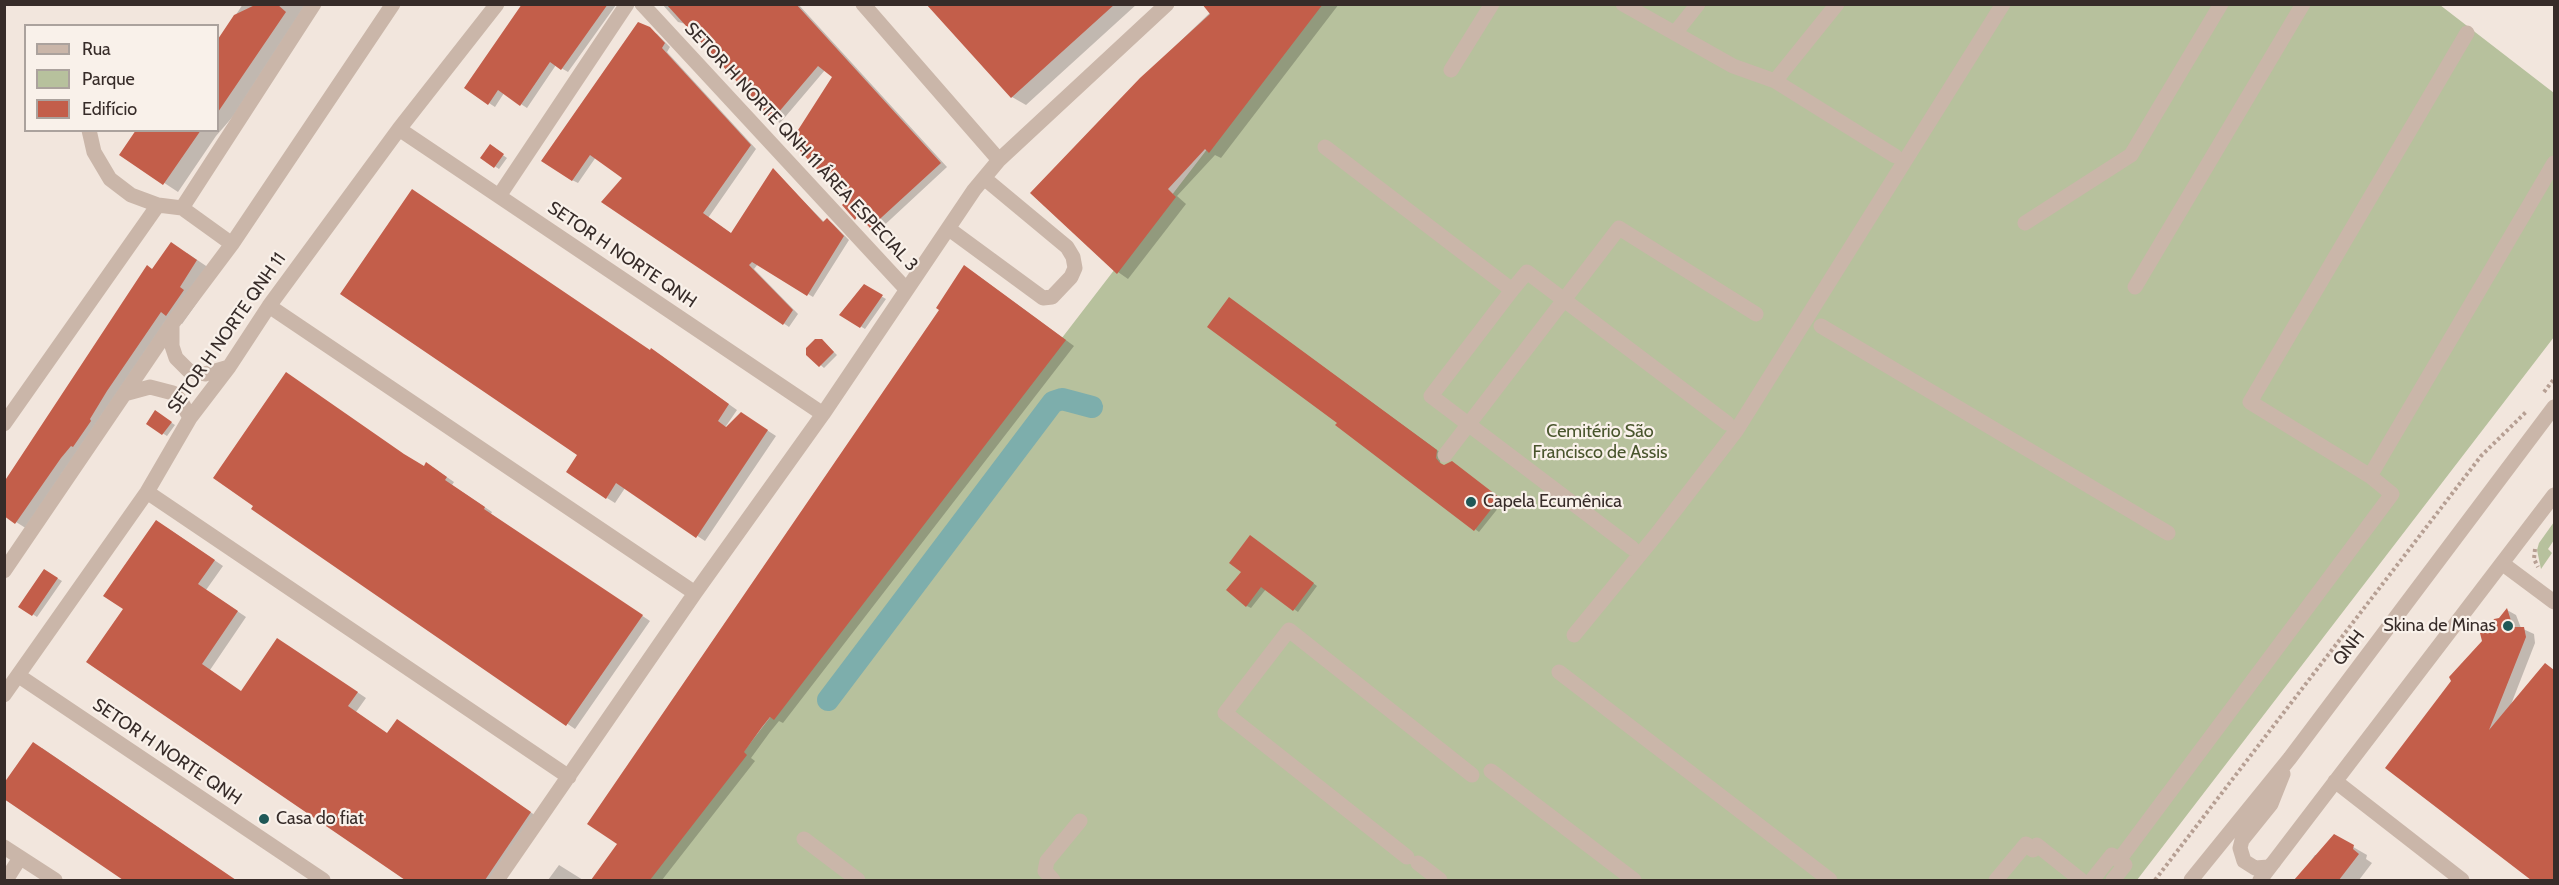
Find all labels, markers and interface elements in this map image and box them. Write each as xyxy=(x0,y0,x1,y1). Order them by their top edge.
street label: SETOR H NORTE QNH 11 ÁREA ESPECIAL 3 xyxy=(680,18,922,276)
legend xyxy=(24,24,219,132)
text: Rua xyxy=(82,38,111,60)
text: Parque xyxy=(82,68,135,90)
text: Edifício xyxy=(82,98,137,120)
street label: SETOR H NORTE QNH xyxy=(543,197,701,313)
street label: SETOR H NORTE QNH 11 xyxy=(163,249,291,417)
park label: Cemitério São Francisco de Assis xyxy=(1533,421,1667,464)
place label: Capela Ecumênica xyxy=(1483,491,1622,513)
marker: Capela Ecumênica xyxy=(1464,495,1478,509)
place label: Skina de Minas xyxy=(2383,615,2496,637)
marker: Skina de Minas xyxy=(2501,619,2515,633)
street label: QNH xyxy=(2329,626,2369,670)
street label: SETOR H NORTE QNH xyxy=(88,694,246,810)
place label: Casa do fiat xyxy=(276,808,364,830)
marker: Casa do fiat xyxy=(257,812,271,826)

